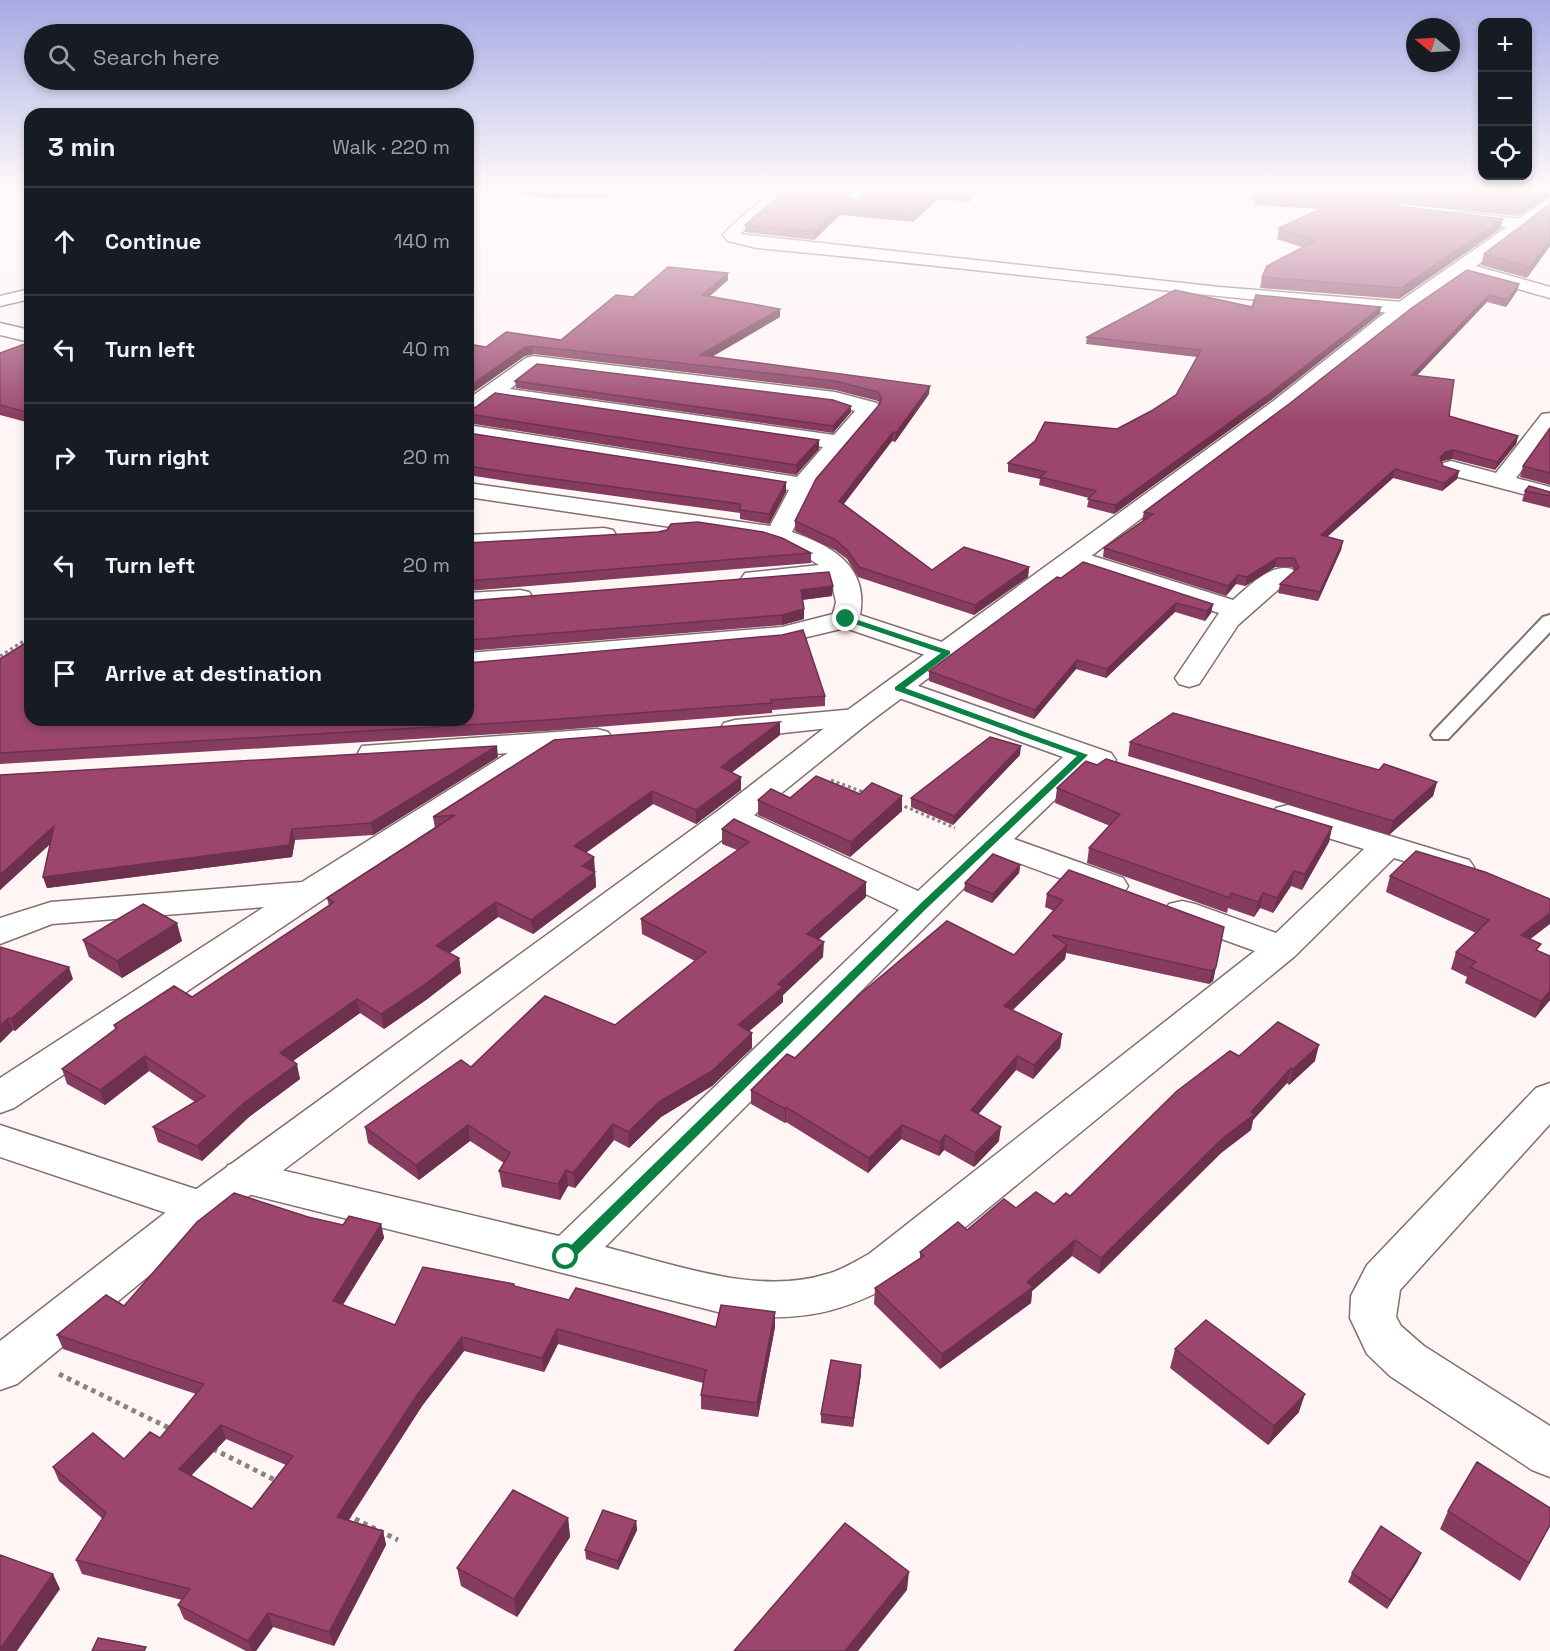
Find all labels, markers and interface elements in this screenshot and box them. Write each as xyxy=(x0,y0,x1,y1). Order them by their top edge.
north arrow xyxy=(1406,18,1460,72)
map controls xyxy=(1478,18,1532,180)
button: + xyxy=(1478,18,1532,72)
search box xyxy=(24,24,474,90)
icon: search xyxy=(45,41,78,74)
text: Search here xyxy=(93,43,220,71)
button: − xyxy=(1478,72,1532,126)
button: locate xyxy=(1478,126,1532,180)
text: 3 min xyxy=(48,130,116,164)
text: Walk · 220 m xyxy=(332,134,450,160)
icon: ahead xyxy=(48,225,81,258)
text: Continue xyxy=(105,227,201,255)
text: 140 m xyxy=(394,228,450,254)
icon: left xyxy=(48,333,81,366)
text: Turn left xyxy=(105,335,195,363)
text: 40 m xyxy=(402,336,450,362)
icon: right xyxy=(48,441,81,474)
text: Turn right xyxy=(105,443,210,471)
text: 20 m xyxy=(403,444,450,470)
icon: left xyxy=(48,549,81,582)
text: Turn left xyxy=(105,551,195,579)
text: 20 m xyxy=(403,552,450,578)
route end xyxy=(832,605,858,631)
icon: arrive xyxy=(48,657,81,690)
text: Arrive at destination xyxy=(105,659,322,687)
route start xyxy=(552,1243,578,1269)

